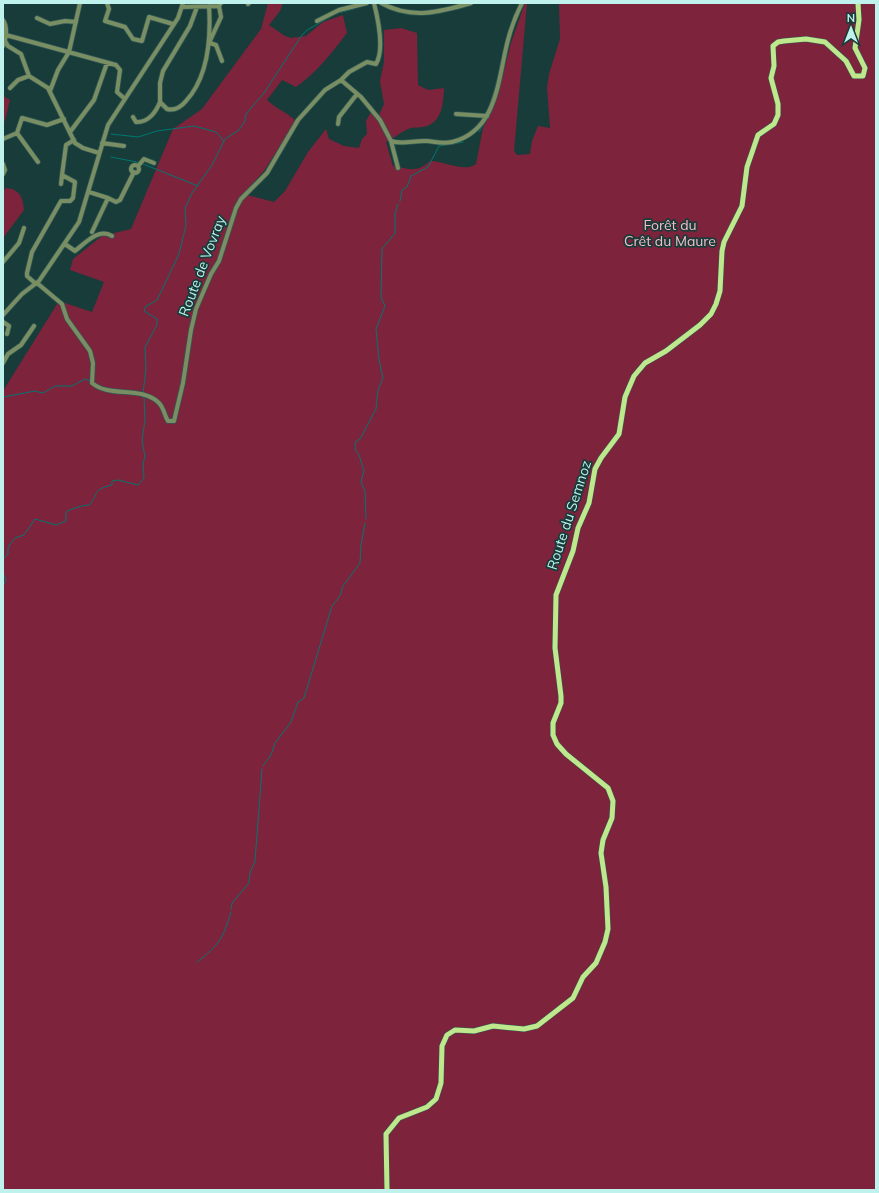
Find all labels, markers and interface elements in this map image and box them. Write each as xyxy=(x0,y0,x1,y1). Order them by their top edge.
north arrow xyxy=(831,8,871,48)
text: N xyxy=(847,11,855,25)
street label: Route de Vovray xyxy=(175,213,230,319)
park label: Forêt du Crêt du Maure xyxy=(624,216,716,250)
street label: Route du Semnoz xyxy=(543,458,595,572)

